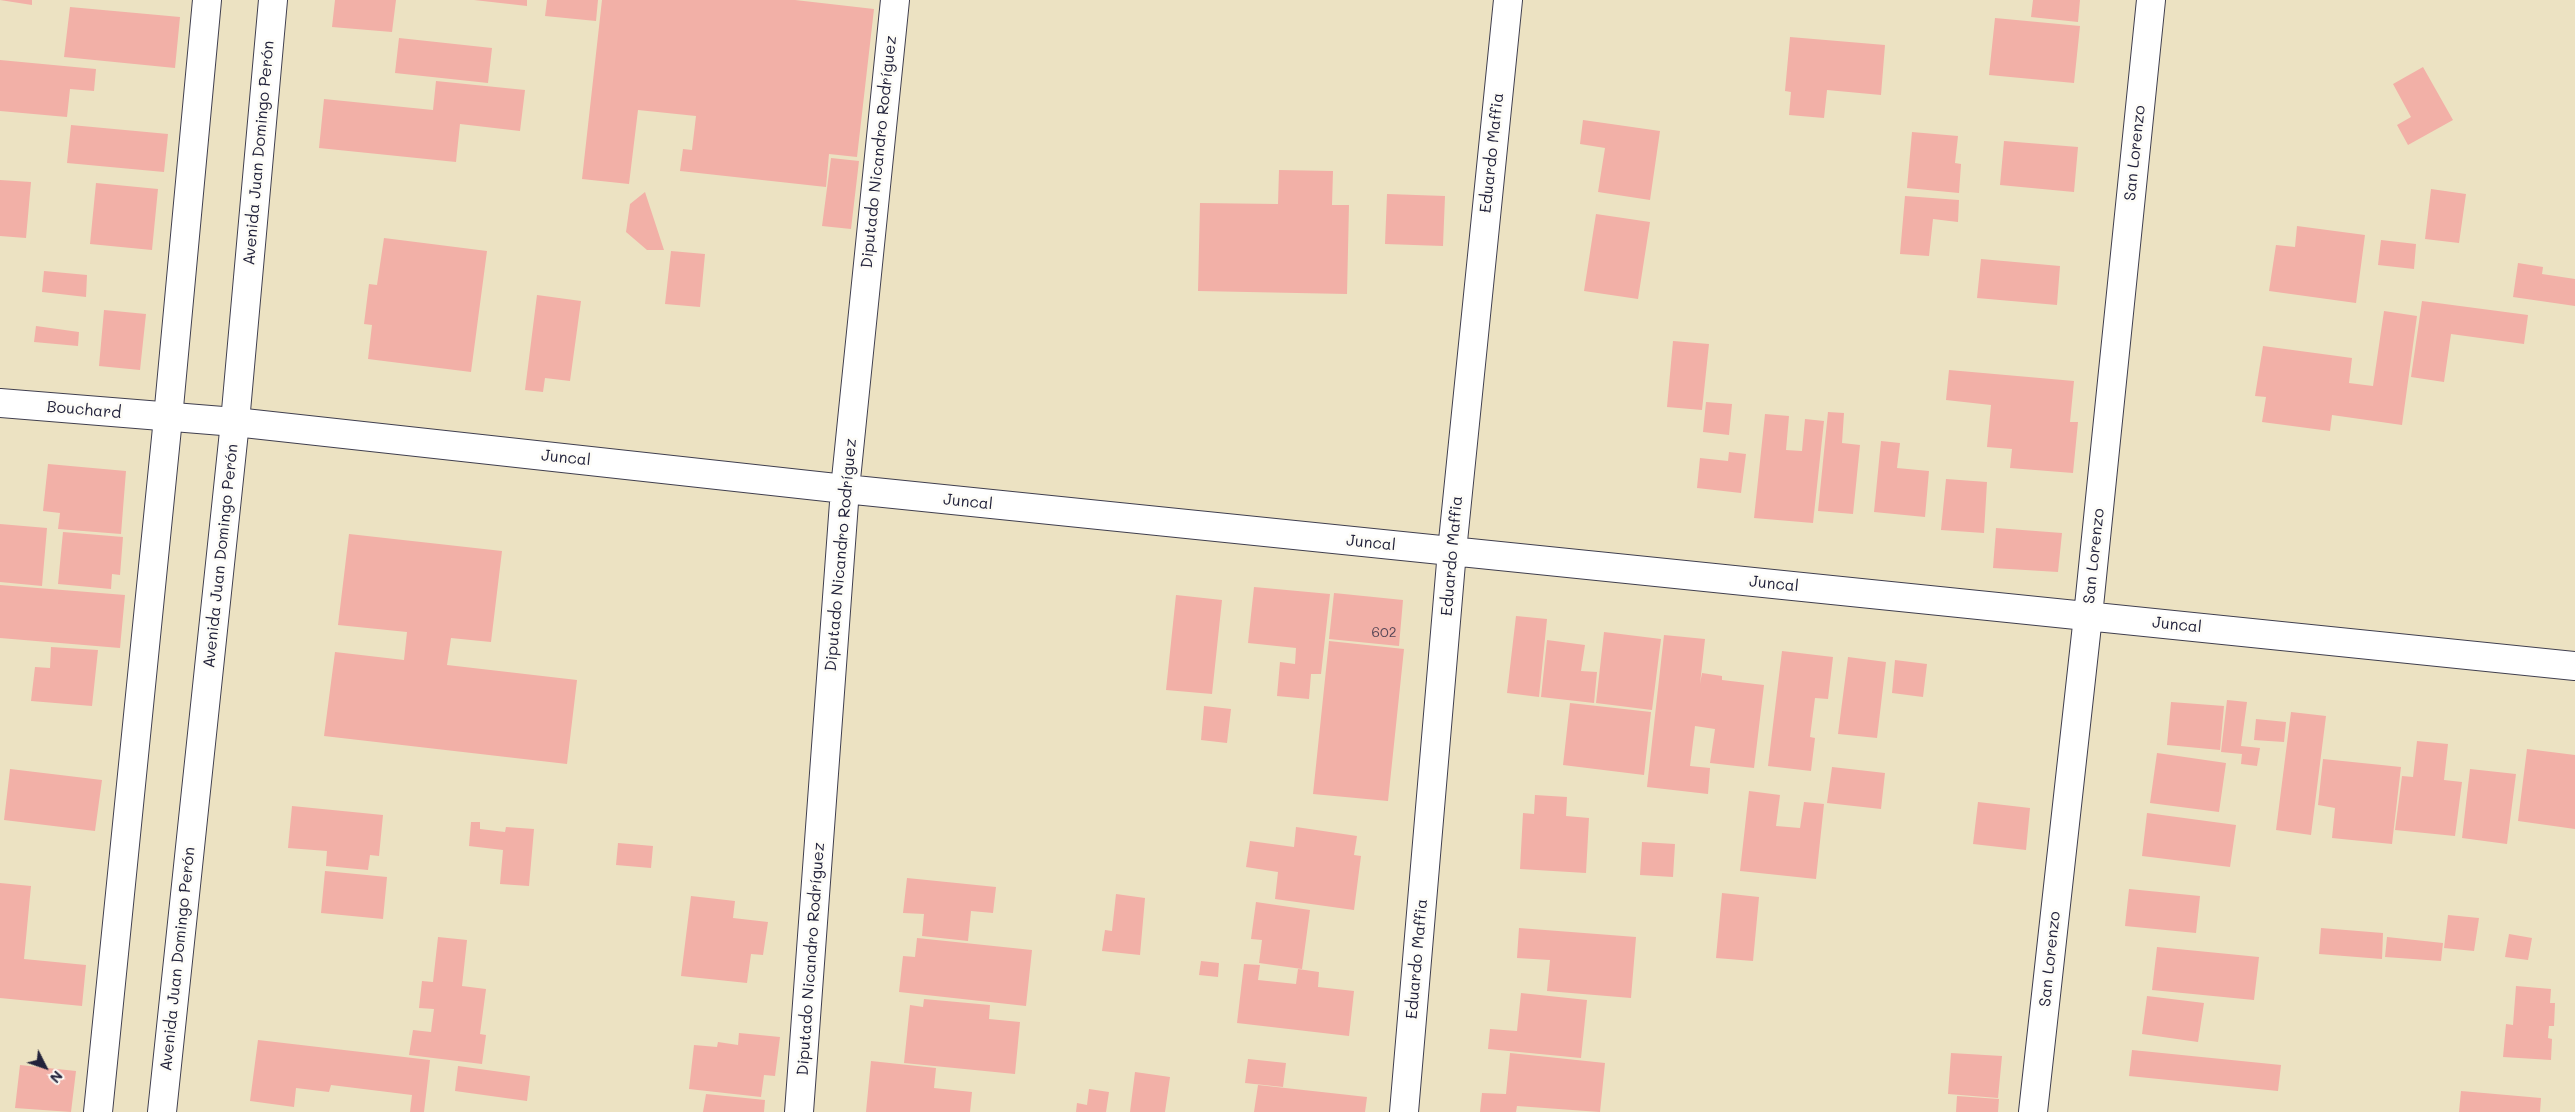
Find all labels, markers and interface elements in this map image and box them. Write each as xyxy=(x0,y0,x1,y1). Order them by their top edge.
street label: Diputado Nicandro Rodríguez xyxy=(857,35,901,269)
street label: Avenida Juan Domingo Perón xyxy=(240,40,278,266)
street label: Eduardo Maffia xyxy=(1476,92,1508,214)
street label: San Lorenzo xyxy=(2120,104,2150,202)
street label: Bouchard xyxy=(46,397,122,423)
street label: Diputado Nicandro Rodríguez xyxy=(821,438,861,672)
street label: Avenida Juan Domingo Perón xyxy=(200,443,242,669)
street label: Juncal xyxy=(540,446,592,470)
street label: Juncal xyxy=(942,490,994,514)
street label: Eduardo Maffia xyxy=(1437,495,1467,617)
street label: San Lorenzo xyxy=(2079,507,2109,605)
street label: Juncal xyxy=(1345,531,1397,555)
street label: Juncal xyxy=(1748,572,1800,596)
street label: Juncal xyxy=(2151,613,2203,637)
house number: 602 xyxy=(1372,625,1396,641)
street label: Diputado Nicandro Rodríguez xyxy=(793,842,829,1076)
street label: Avenida Juan Domingo Perón xyxy=(157,846,199,1072)
street label: Eduardo Maffia xyxy=(1402,898,1432,1020)
street label: San Lorenzo xyxy=(2035,910,2065,1008)
north arrow xyxy=(20,1042,70,1092)
text: N xyxy=(46,1067,67,1087)

